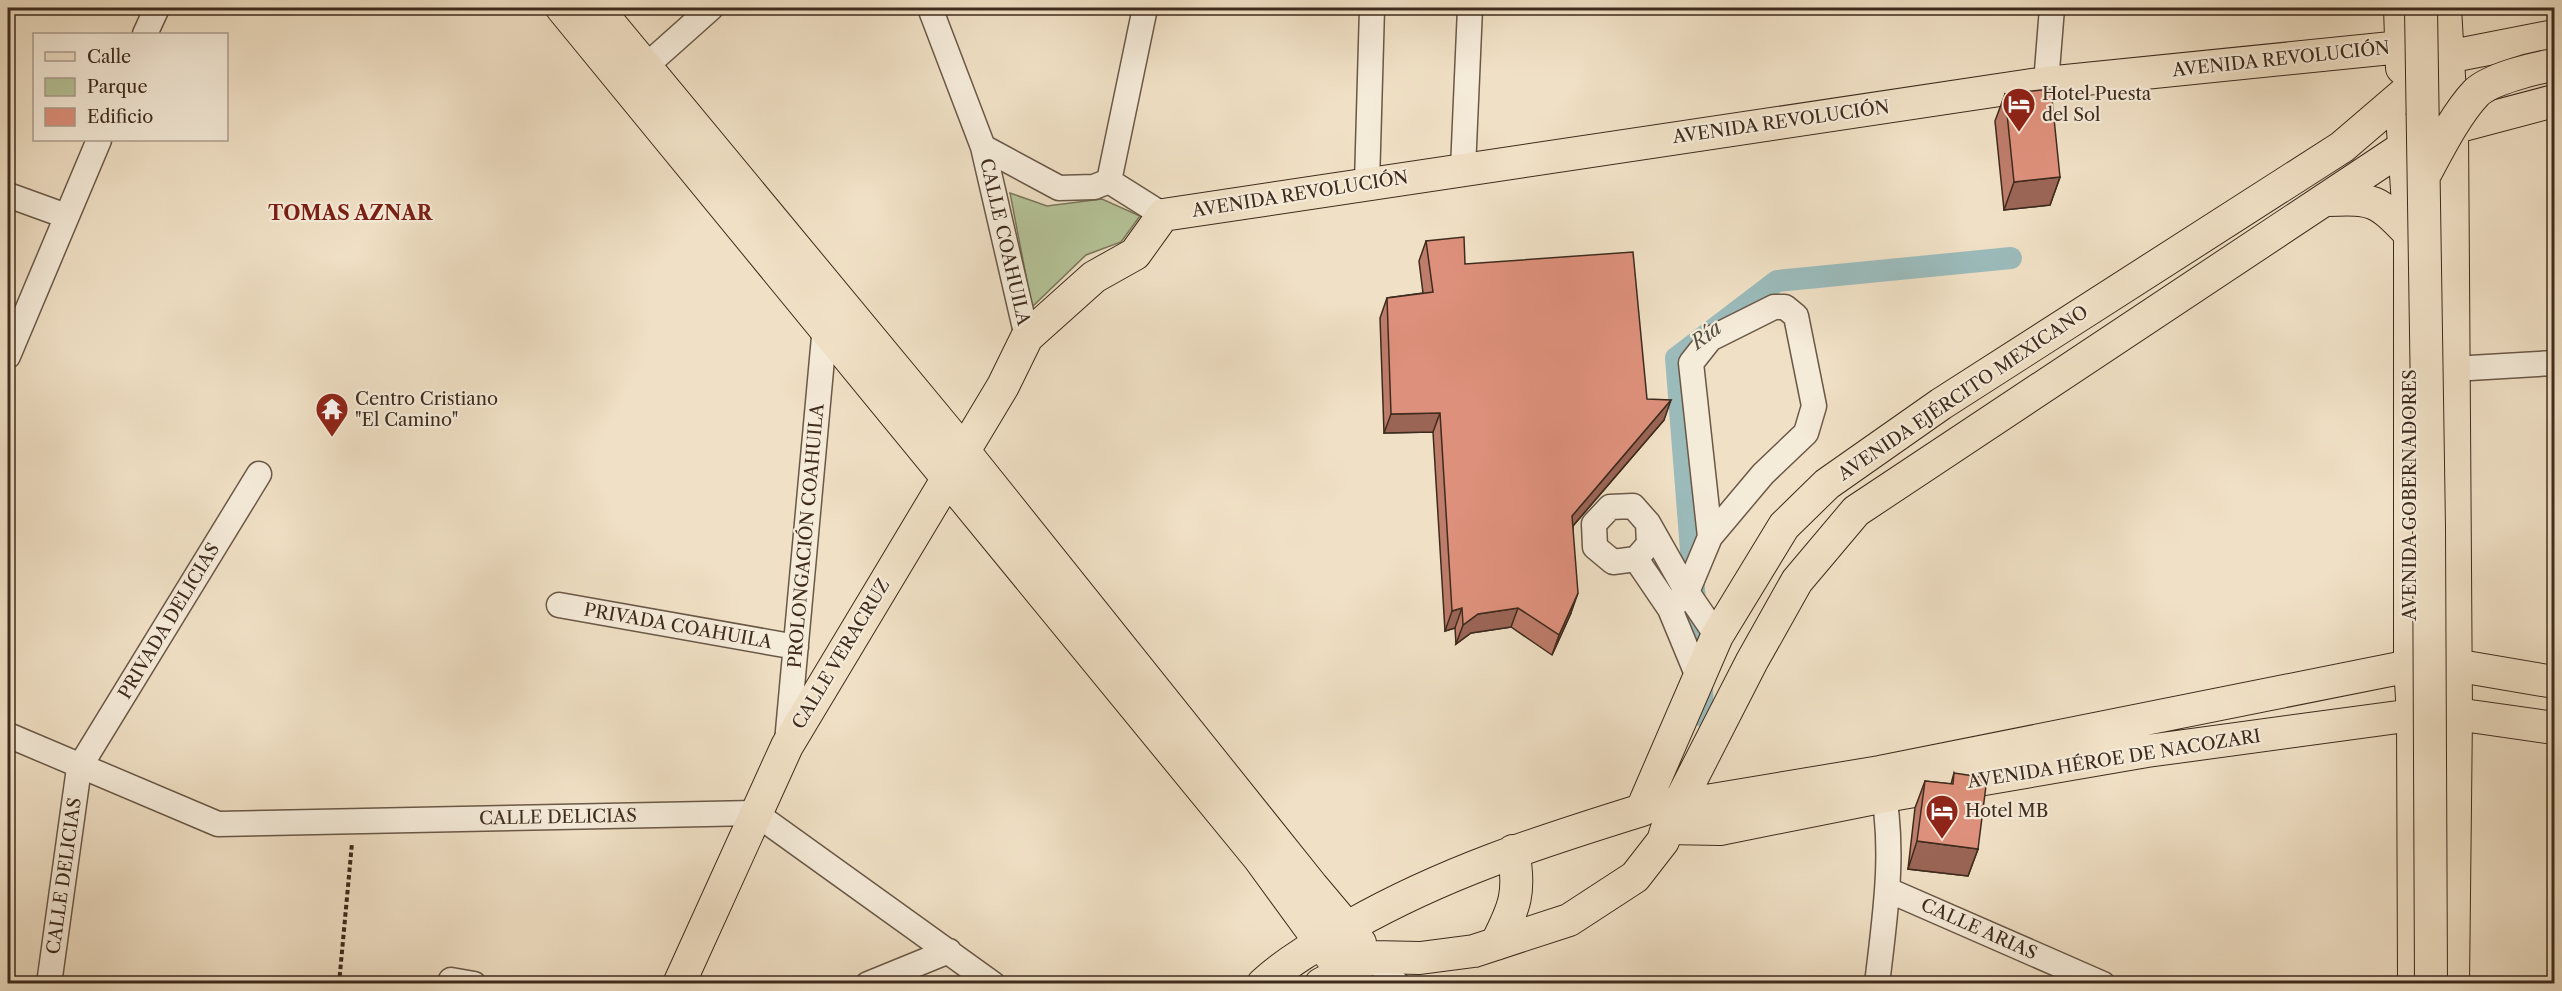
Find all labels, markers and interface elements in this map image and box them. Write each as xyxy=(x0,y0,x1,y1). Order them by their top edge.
legend xyxy=(33,33,228,141)
street label: AVENIDA REVOLUCIÓN xyxy=(2170,36,2391,81)
text: Calle xyxy=(87,46,131,68)
text: Parque xyxy=(87,76,148,98)
place label: Hotel Puesta del Sol xyxy=(2042,83,2152,126)
hotel icon: Hotel Puesta del Sol xyxy=(2001,86,2037,133)
street label: AVENIDA REVOLUCIÓN xyxy=(1670,95,1891,148)
text: Edificio xyxy=(87,106,153,128)
street label: CALLE COAHUILA xyxy=(975,156,1035,328)
street label: AVENIDA REVOLUCIÓN xyxy=(1189,165,1410,222)
district label: TOMAS AZNAR xyxy=(268,201,434,225)
street label: AVENIDA EJÉRCITO MEXICANO xyxy=(1832,300,2092,486)
water label: Ría xyxy=(1684,316,1726,356)
street label: AVENIDA GOBERNADORES xyxy=(2399,369,2421,622)
place label: Centro Cristiano "El Camino" xyxy=(355,388,498,431)
temple icon: Centro Cristiano "El Camino" xyxy=(314,391,350,438)
street label: PROLONGACIÓN COAHUILA xyxy=(782,402,829,669)
street label: PRIVADA DELICIAS xyxy=(114,539,224,703)
street label: CALLE VERACRUZ xyxy=(787,575,895,733)
street label: PRIVADA COAHUILA xyxy=(582,599,775,654)
street label: AVENIDA HÉROE DE NACOZARI xyxy=(1965,724,2262,793)
hotel icon: Hotel MB xyxy=(1924,793,1960,840)
street label: CALLE DELICIAS xyxy=(42,796,86,956)
place label: Hotel MB xyxy=(1965,800,2048,822)
street label: CALLE DELICIAS xyxy=(479,805,637,829)
street label: CALLE ARIAS xyxy=(1918,894,2040,964)

